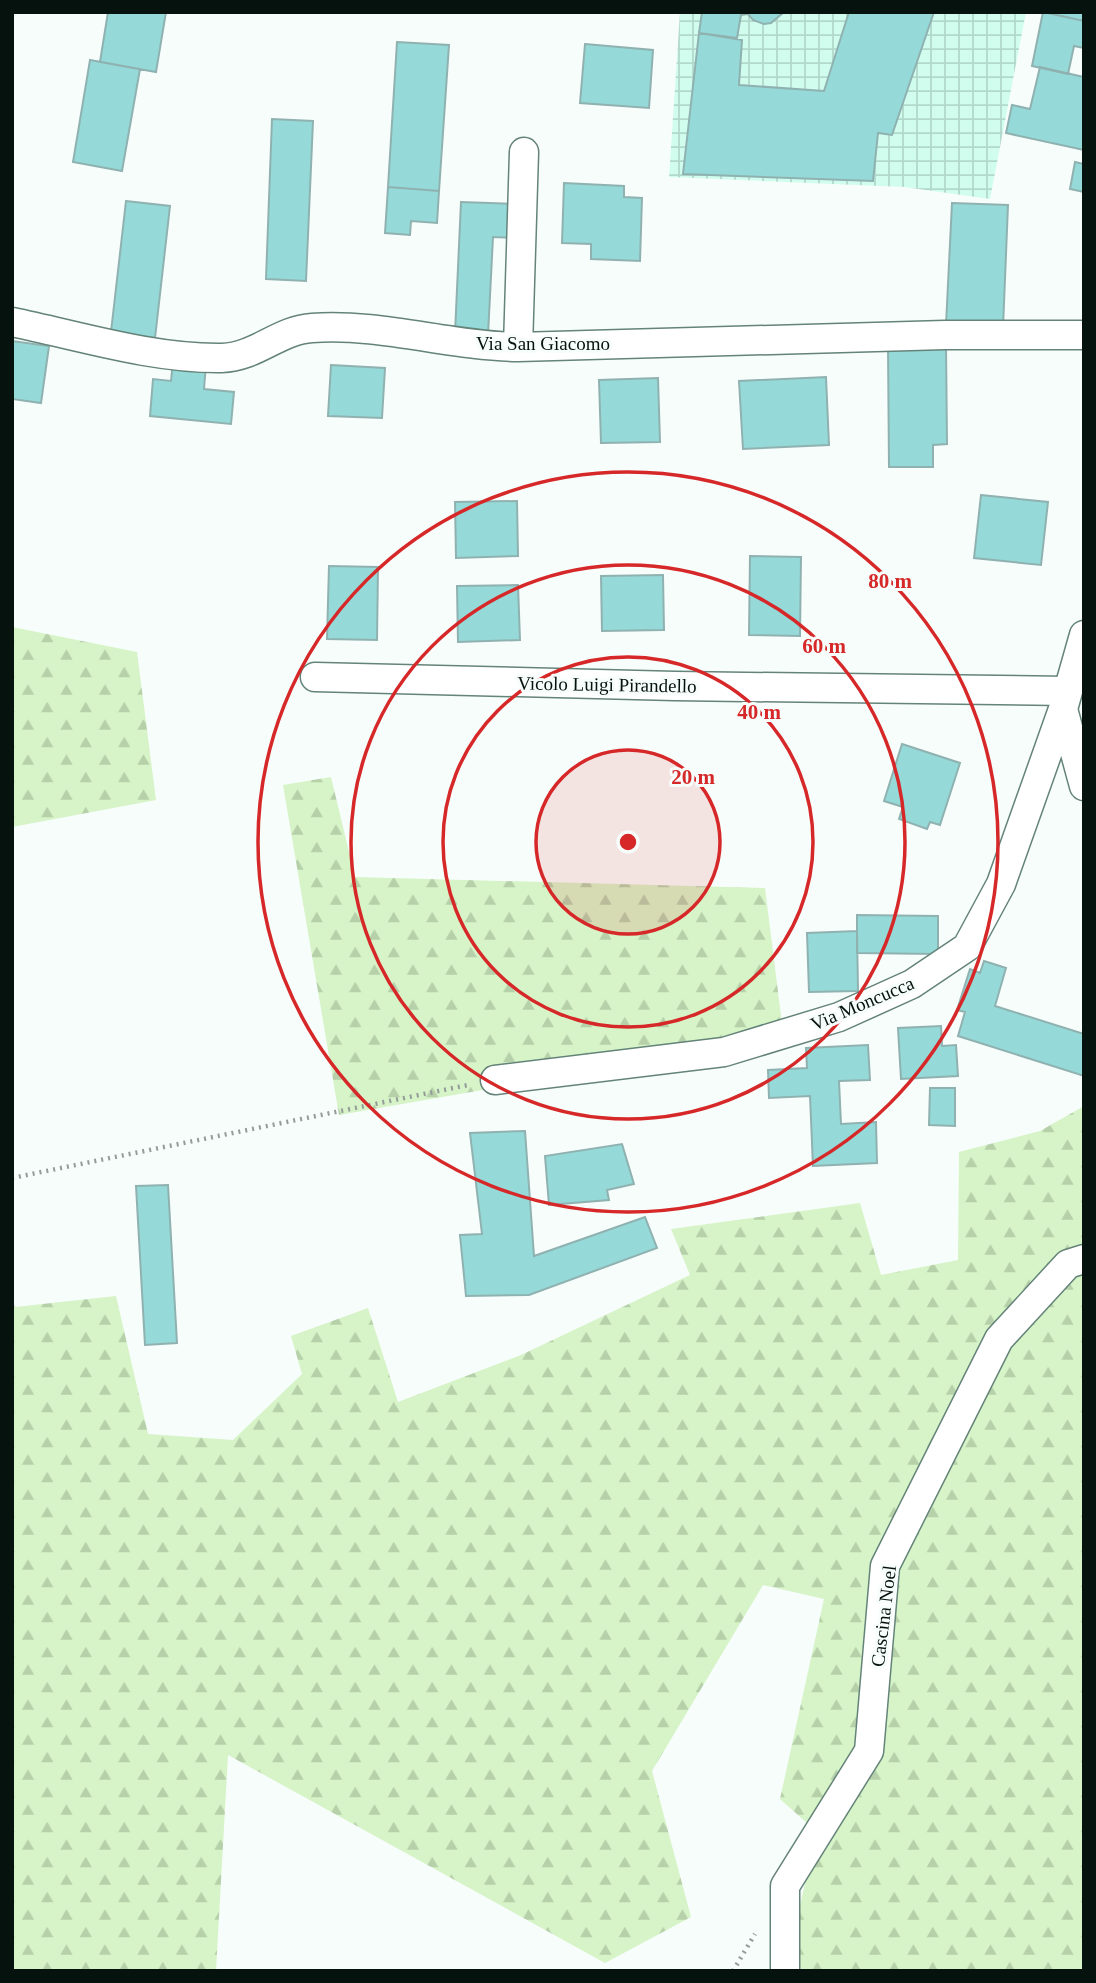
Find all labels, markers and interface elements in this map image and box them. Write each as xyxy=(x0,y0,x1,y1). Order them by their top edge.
street label: Via San Giacomo xyxy=(476,333,610,354)
text: 80 m xyxy=(868,569,912,593)
text: 60 m xyxy=(802,634,846,658)
street label: Vicolo Luigi Pirandello xyxy=(517,672,697,697)
text: 40 m xyxy=(737,700,781,724)
text: 20 m xyxy=(671,765,715,789)
centre of rings xyxy=(616,830,640,854)
street label: Via Moncucca xyxy=(807,972,918,1035)
street label: Cascina Noel xyxy=(867,1564,900,1668)

